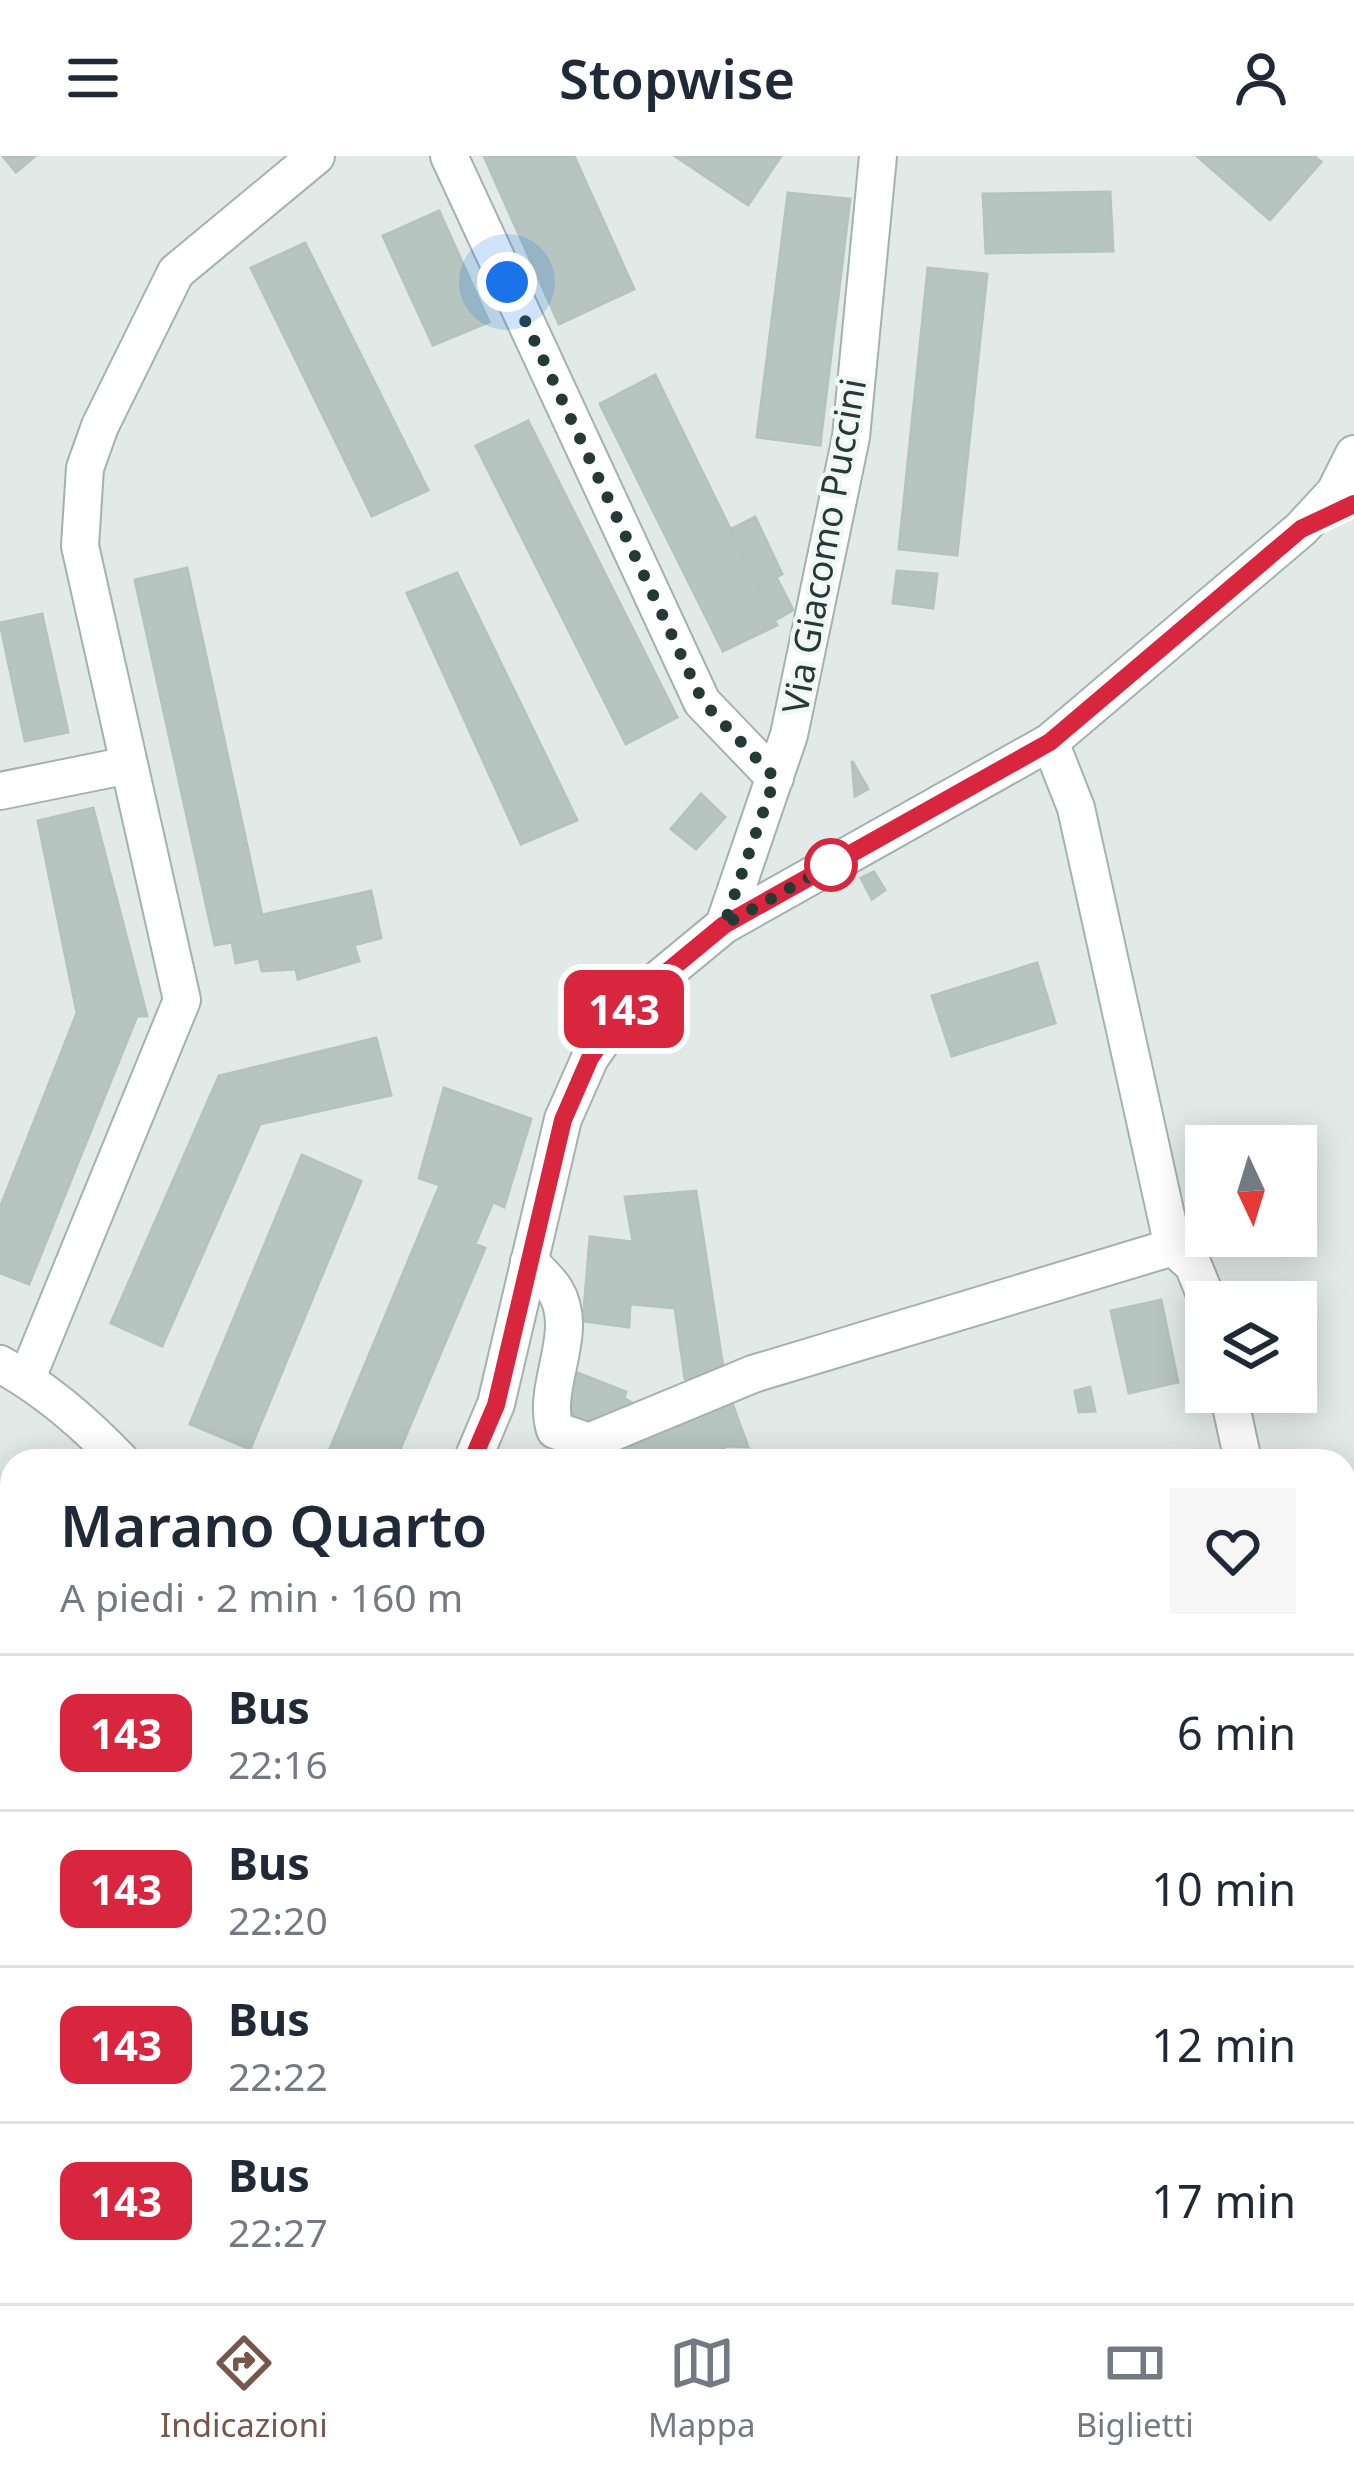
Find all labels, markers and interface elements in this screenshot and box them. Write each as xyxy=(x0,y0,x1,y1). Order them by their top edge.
text: Stopwise xyxy=(559,41,795,115)
icon: menu xyxy=(60,45,126,111)
icon: person xyxy=(1228,45,1294,111)
your location xyxy=(477,252,537,312)
street label: Via Giacomo Puccini xyxy=(770,375,877,717)
unlabelled marker xyxy=(806,840,856,890)
line badge: 143 xyxy=(555,970,693,1048)
text: 143 xyxy=(588,980,660,1037)
north arrow xyxy=(1185,1125,1317,1257)
map controls xyxy=(1185,1125,1317,1413)
button: layers xyxy=(1185,1281,1317,1413)
text: Marano Quarto xyxy=(60,1486,487,1564)
button: heart xyxy=(1170,1488,1296,1614)
text: A piedi · 2 min · 160 m xyxy=(60,1570,463,1623)
text: Bus xyxy=(228,1676,310,1737)
text: 6 min xyxy=(1177,1702,1296,1763)
text: 143 xyxy=(90,1704,162,1761)
text: 22:16 xyxy=(228,1737,328,1790)
text: Bus xyxy=(228,1832,310,1893)
text: 10 min xyxy=(1151,1858,1296,1919)
text: 143 xyxy=(90,1860,162,1917)
text: 22:20 xyxy=(228,1893,328,1946)
text: Bus xyxy=(228,1988,310,2049)
text: 12 min xyxy=(1151,2014,1296,2075)
text: 143 xyxy=(90,2016,162,2073)
text: 22:22 xyxy=(228,2049,328,2102)
text: Bus xyxy=(228,2144,310,2205)
text: 17 min xyxy=(1151,2170,1296,2231)
text: 143 xyxy=(90,2172,162,2229)
text: 22:27 xyxy=(228,2205,328,2258)
tab: Indicazioni xyxy=(160,2330,328,2447)
tab: Mappa xyxy=(648,2330,755,2447)
tab: Biglietti xyxy=(1076,2330,1194,2447)

